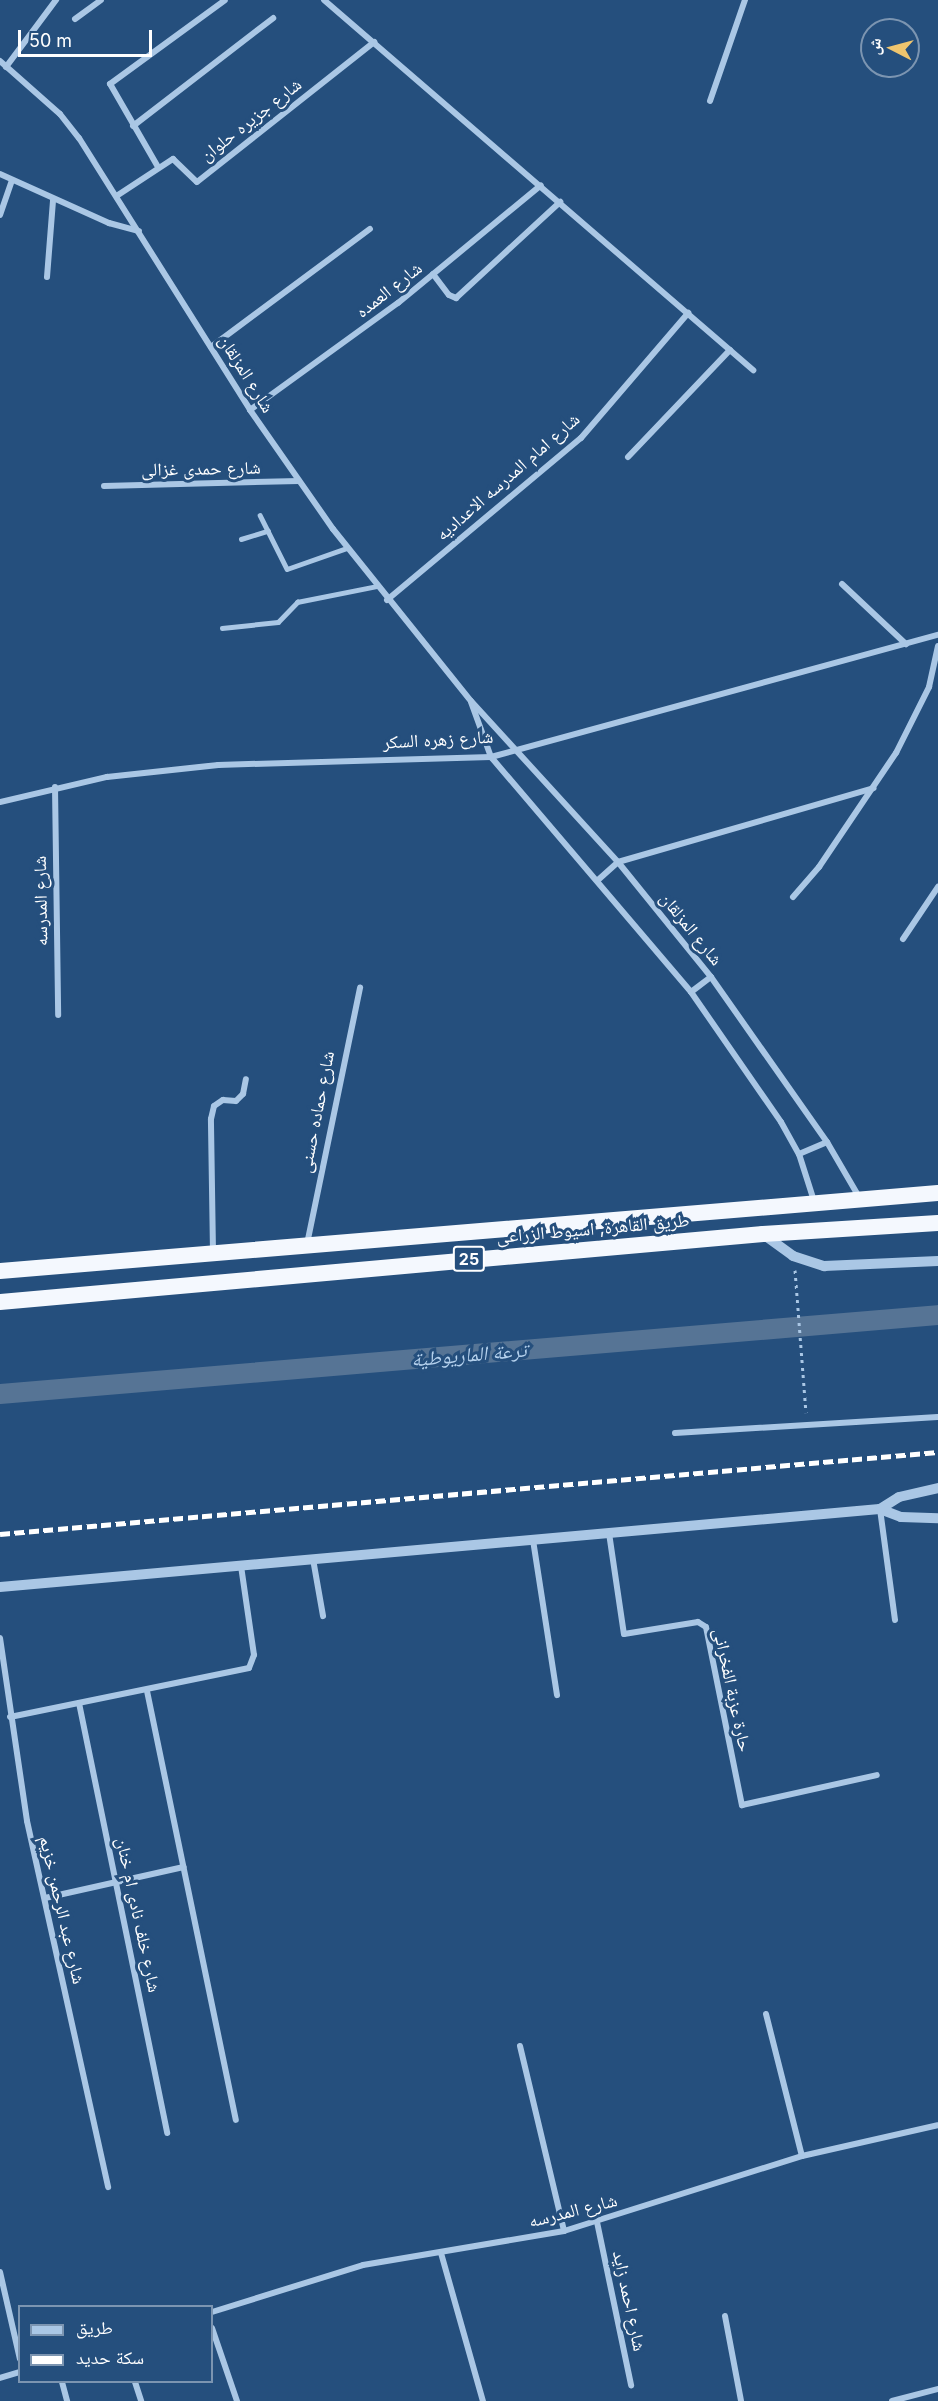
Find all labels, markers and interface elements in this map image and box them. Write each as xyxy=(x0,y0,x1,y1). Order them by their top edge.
scale bar xyxy=(21,18,154,56)
north arrow xyxy=(860,18,920,78)
text: 50 m xyxy=(29,30,72,51)
text: ش xyxy=(863,37,885,56)
street label: شارع جزيره حلوان xyxy=(196,74,306,166)
street label: شارع العمده xyxy=(352,257,426,323)
street label: شارع المزلقان xyxy=(214,331,278,417)
street label: شارع امام المدرسه الاعداديه xyxy=(432,409,584,545)
street label: شارع حمدى غزالى xyxy=(141,457,261,481)
street label: شارع زهره السكر xyxy=(382,726,494,754)
street label: شارع المدرسه xyxy=(29,856,53,946)
street label: شارع المزلقان xyxy=(655,888,727,970)
street label: شارع حماده حسنى xyxy=(295,1049,339,1175)
street label: طريق القاهرة, اسيوط الزراعى xyxy=(496,1210,690,1248)
road number: 25 xyxy=(452,1246,486,1272)
water label: ترعة الماريوطية xyxy=(410,1338,528,1372)
street label: حارة عزبة الفخرانى xyxy=(708,1626,756,1754)
street label: شارع عبد الرحمن خزيم xyxy=(34,1834,90,1986)
street label: شارع خلف نادى ام خنان xyxy=(111,1835,165,1995)
street label: شارع المدرسه xyxy=(527,2190,619,2232)
street label: شارع احمد زايد xyxy=(608,2249,650,2353)
legend xyxy=(18,2305,213,2383)
text: طريق xyxy=(76,2317,113,2338)
text: سكة حديد xyxy=(76,2347,144,2368)

